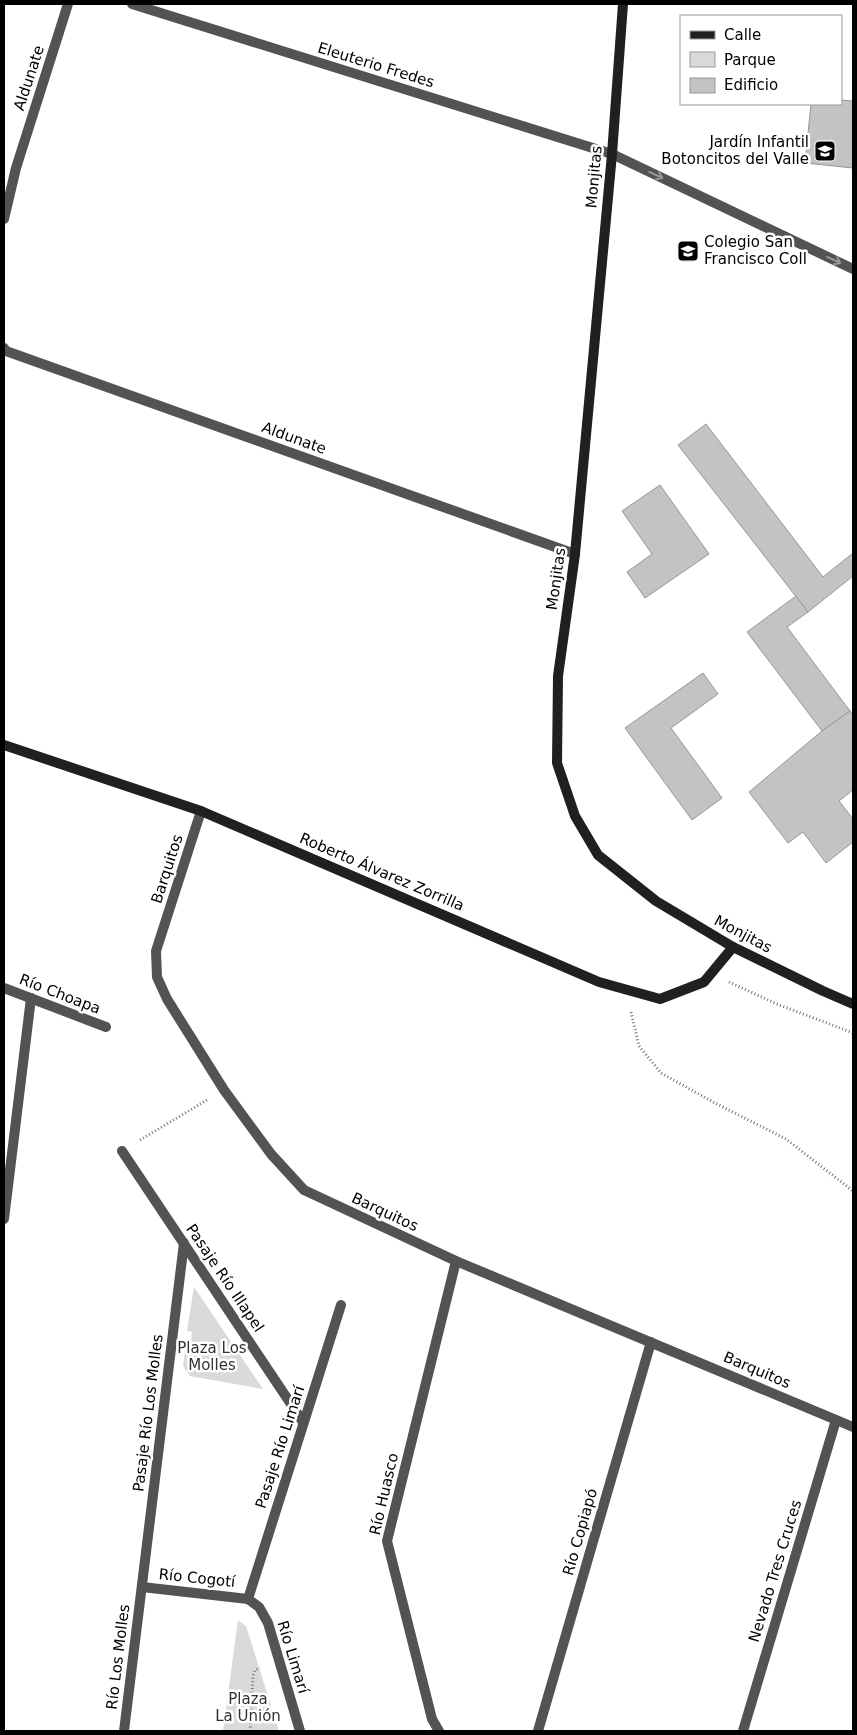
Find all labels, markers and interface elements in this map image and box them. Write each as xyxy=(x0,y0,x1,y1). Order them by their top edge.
legend xyxy=(680,15,842,105)
text: Calle xyxy=(724,26,761,44)
street label: Eleuterio Fredes xyxy=(316,39,437,91)
street label: Aldunate xyxy=(10,43,48,113)
text: Parque xyxy=(724,51,776,69)
text: Edificio xyxy=(724,76,778,94)
place label: Jardín Infantil Botoncitos del Valle xyxy=(661,133,809,168)
school or university icon: Jardín Infantil Botoncitos del Valle xyxy=(813,139,837,163)
street label: Monjitas xyxy=(582,145,606,209)
one-way arrow xyxy=(648,170,663,180)
place label: Colegio San Francisco Coll xyxy=(704,233,807,268)
school or university icon: Colegio San Francisco Coll xyxy=(676,239,700,263)
one-way arrow xyxy=(826,256,841,265)
street label: Aldunate xyxy=(259,418,329,458)
street label: Monjitas xyxy=(543,546,569,611)
street label: Roberto Álvarez Zorrilla xyxy=(297,828,467,915)
street label: Barquitos xyxy=(147,832,187,906)
street label: Monjitas xyxy=(711,911,775,957)
street label: Río Choapa xyxy=(17,970,103,1018)
street label: Barquitos xyxy=(349,1189,421,1235)
street label: Pasaje Río Illapel xyxy=(182,1221,268,1335)
street label: Pasaje Río Los Molles xyxy=(129,1333,167,1493)
park label: Plaza Los Molles xyxy=(177,1339,247,1374)
street label: Barquitos xyxy=(721,1348,794,1392)
street label: Pasaje Río Limarí xyxy=(252,1383,309,1511)
street label: Río Huasco xyxy=(366,1451,402,1537)
street label: Río Copiapó xyxy=(559,1486,601,1578)
street label: Nevado Tres Cruces xyxy=(745,1497,805,1644)
street label: Río Cogotí xyxy=(158,1565,237,1591)
street label: Río Los Molles xyxy=(103,1603,133,1711)
street label: Río Limarí xyxy=(273,1618,313,1696)
park label: Plaza La Unión xyxy=(215,1690,281,1725)

